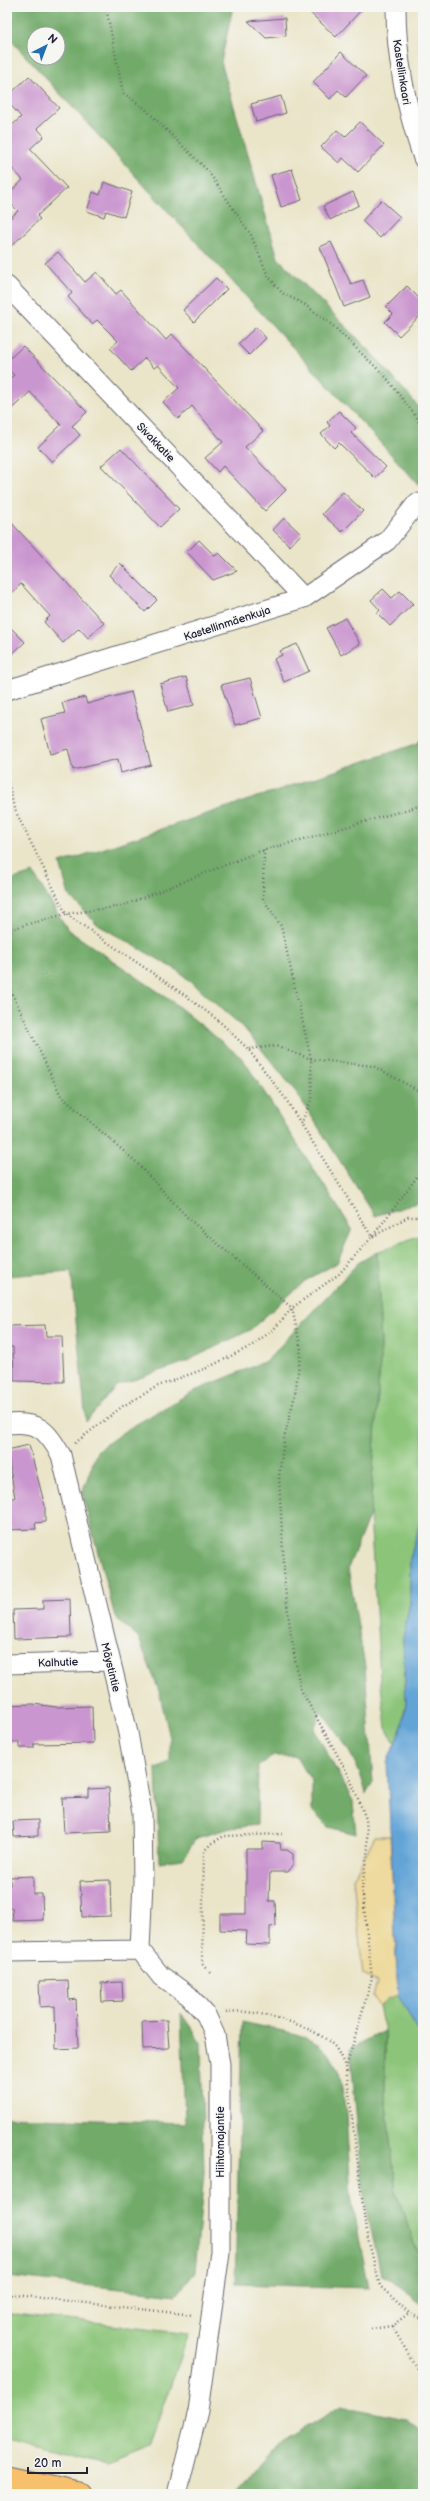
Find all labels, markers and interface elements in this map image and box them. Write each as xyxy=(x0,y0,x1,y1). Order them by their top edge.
north arrow xyxy=(26,26,66,66)
text: N xyxy=(45,31,60,47)
street label: Kastellinkaari xyxy=(390,38,413,106)
street label: Sivakkatie xyxy=(134,420,178,465)
street label: Kastellinmäenkuja xyxy=(182,603,272,644)
street label: Mäystintie xyxy=(98,1641,123,1694)
street label: Kalhutie xyxy=(38,1655,79,1670)
street label: Hiihtomajantie xyxy=(214,2106,227,2178)
scale bar xyxy=(28,2449,87,2475)
text: 20 m xyxy=(34,2456,61,2471)

